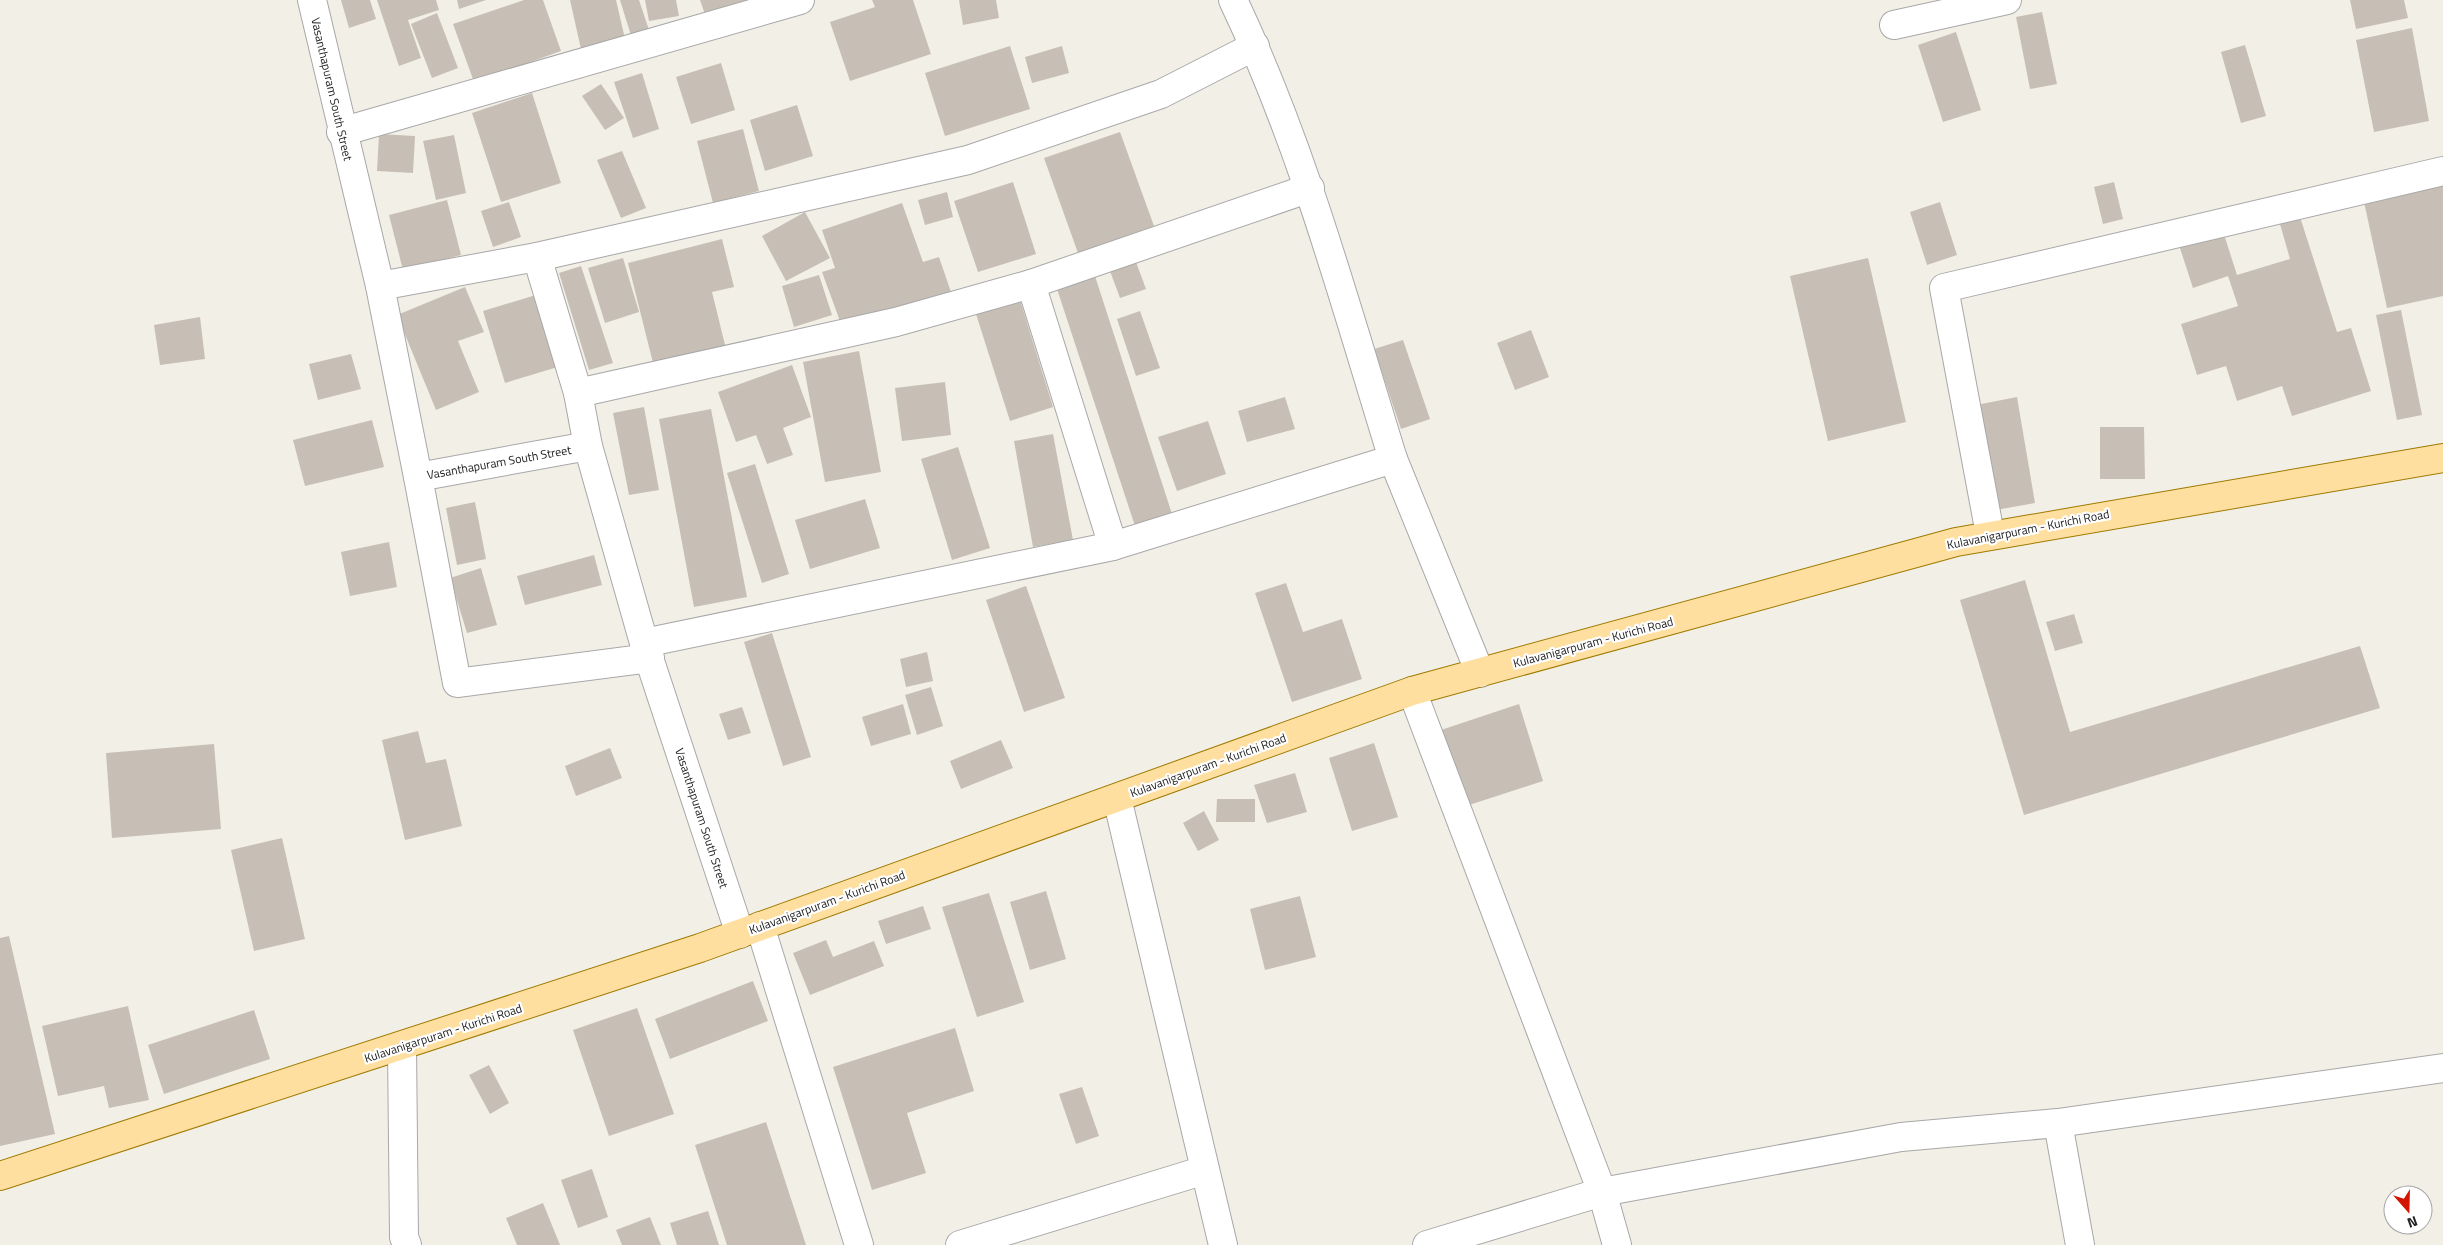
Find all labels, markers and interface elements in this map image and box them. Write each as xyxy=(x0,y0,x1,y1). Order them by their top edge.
street label: Vasanthapuram South Street xyxy=(306,16,358,163)
street label: Vasanthapuram South Street xyxy=(425,440,573,484)
street label: Kulavanigarpuram - Kurichi Road xyxy=(1945,504,2111,554)
street label: Kulavanigarpuram - Kurichi Road xyxy=(1511,611,1675,673)
street label: Kulavanigarpuram - Kurichi Road xyxy=(1127,728,1289,802)
street label: Vasanthapuram South Street xyxy=(670,745,734,891)
street label: Kulavanigarpuram - Kurichi Road xyxy=(746,865,908,939)
street label: Kulavanigarpuram - Kurichi Road xyxy=(362,998,524,1068)
north arrow xyxy=(2383,1185,2433,1235)
text: N xyxy=(2404,1211,2421,1234)

